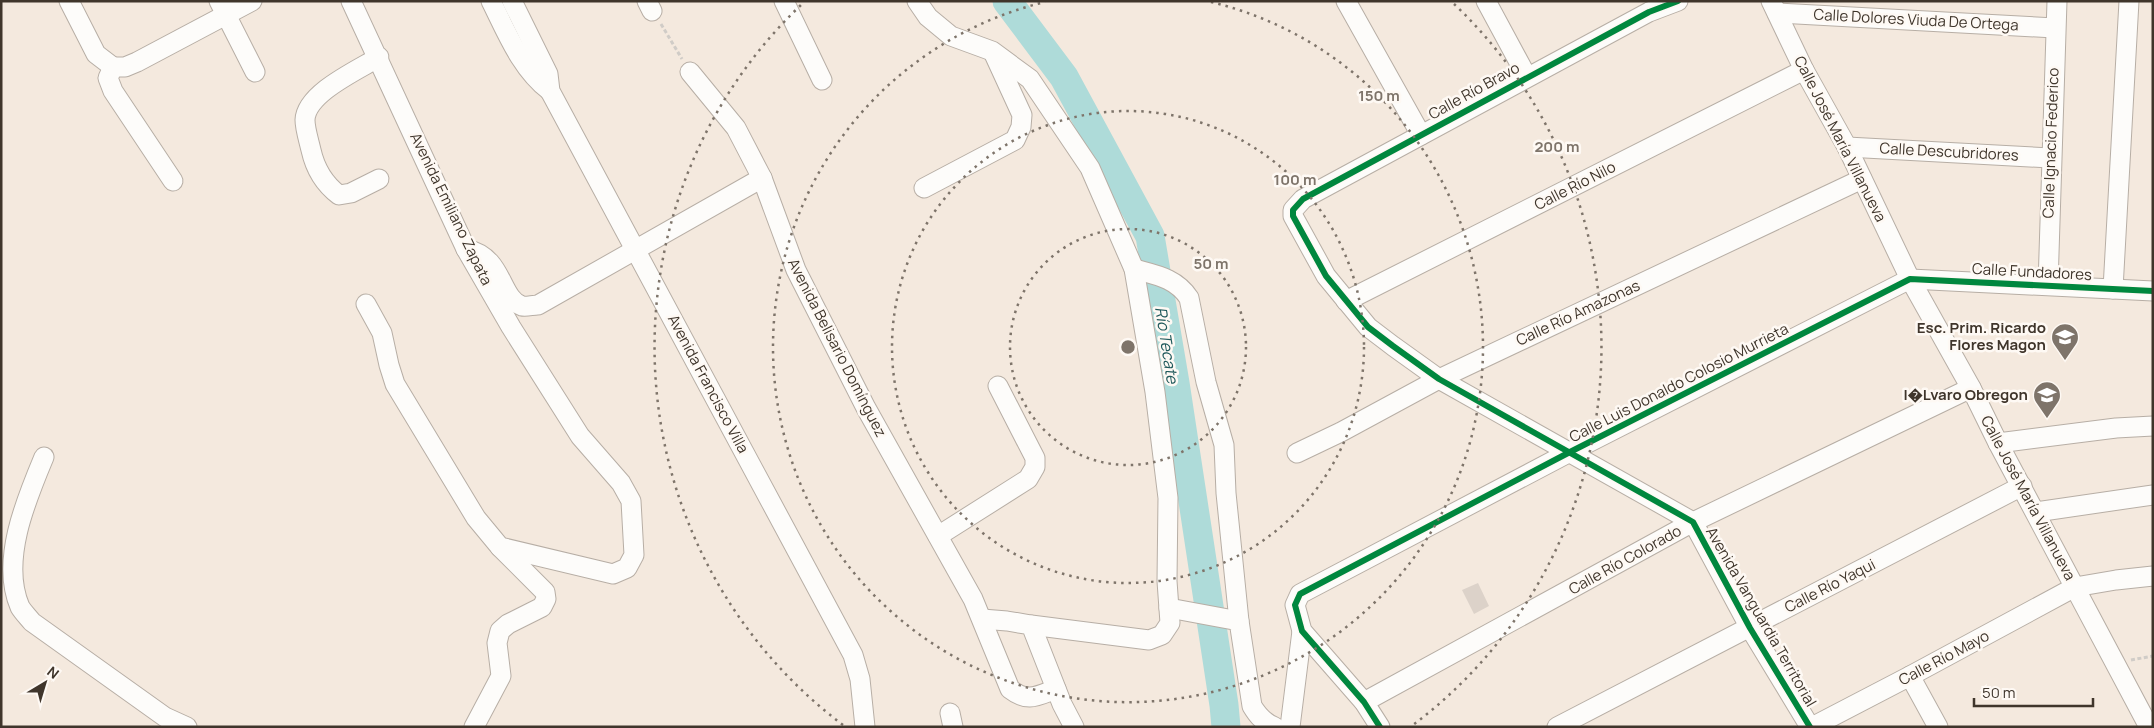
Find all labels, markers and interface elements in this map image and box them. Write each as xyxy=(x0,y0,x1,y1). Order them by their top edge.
street label: Calle Dolores Viuda De Ortega xyxy=(1813,4,2019,35)
street label: Calle José María Villanueva xyxy=(1789,52,1892,225)
street label: Calle Río Bravo xyxy=(1424,57,1523,124)
street label: Calle Ignacio Federico xyxy=(2037,67,2064,219)
text: 150 m xyxy=(1358,85,1400,106)
street label: Avenida Emiliano Zapata xyxy=(405,129,498,289)
text: 200 m xyxy=(1534,136,1580,157)
street label: Calle Descubridores xyxy=(1879,137,2019,166)
street label: Calle Río Nilo xyxy=(1530,156,1619,215)
text: 100 m xyxy=(1274,169,1316,190)
text: 50 m xyxy=(1193,253,1229,274)
street label: Avenida Belisario Domínguez xyxy=(783,255,892,441)
street label: Calle Fundadores xyxy=(1972,258,2093,285)
street label: Calle Río Amazonas xyxy=(1512,275,1643,350)
water label: Río Tecate xyxy=(1150,305,1184,386)
street label: Avenida Francisco Villa xyxy=(663,311,754,457)
place label: Esc. Prim. Ricardo Flores Magon xyxy=(1917,317,2046,355)
street label: Calle Luis Donaldo Colosio Murrieta xyxy=(1566,318,1792,447)
school or university icon: Esc. Prim. Ricardo Flores Magon xyxy=(2050,322,2080,361)
centre of rings xyxy=(1119,338,1137,356)
school or university icon: I�Lvaro Obregon xyxy=(2032,380,2062,419)
place label: I�Lvaro Obregon xyxy=(1903,384,2028,405)
street label: Calle José María Villanueva xyxy=(1976,412,2081,584)
street label: Calle Río Colorado xyxy=(1565,520,1685,599)
street label: Avenida Vanguardia Territorial xyxy=(1701,523,1822,710)
street label: Calle Río Yaqui xyxy=(1781,554,1879,617)
street label: Calle Río Mayo xyxy=(1895,625,1993,690)
north arrow xyxy=(20,658,70,708)
text: N xyxy=(43,662,63,683)
scale bar xyxy=(1974,676,2093,708)
text: 50 m xyxy=(1982,682,2016,703)

